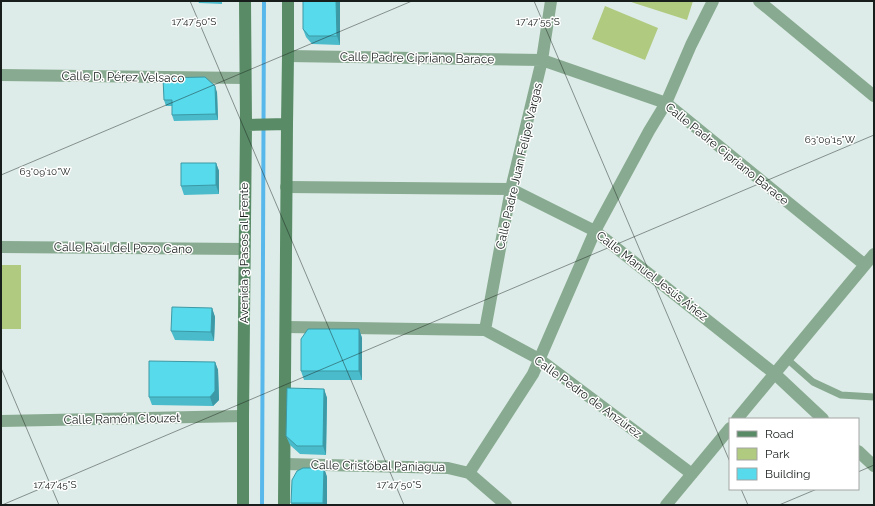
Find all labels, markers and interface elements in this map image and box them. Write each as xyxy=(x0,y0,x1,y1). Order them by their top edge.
text: 17°47'50"S xyxy=(172,16,216,27)
text: 17°47'55"S xyxy=(516,16,560,27)
street label: Calle Padre Cipriano Barace xyxy=(340,50,494,66)
street label: Calle D. Pérez Velsaco xyxy=(62,69,184,85)
street label: Calle Padre Juan Felipe Vargas xyxy=(493,81,545,251)
street label: Calle Padre Cipriano Barace xyxy=(663,100,791,208)
text: 63°09'15"W xyxy=(805,134,856,145)
text: 63°09'10"W xyxy=(19,166,71,177)
street label: Avenida 3 Pasos al Frente xyxy=(237,183,251,323)
street label: Calle Manuel Jesús Áñez xyxy=(594,228,710,324)
street label: Calle Raúl del Pozo Cano xyxy=(54,240,192,256)
street label: Calle Pedro de Anzúrez xyxy=(531,353,645,441)
street label: Calle Ramón Clouzet xyxy=(64,411,180,427)
legend xyxy=(729,418,859,490)
text: Road xyxy=(765,427,794,441)
text: Park xyxy=(765,447,790,461)
street label: Calle Cristóbal Paniagua xyxy=(311,458,445,474)
text: Building xyxy=(765,467,811,481)
text: 17°47'45"S xyxy=(33,479,77,490)
text: 17°47'50"S xyxy=(377,479,421,490)

